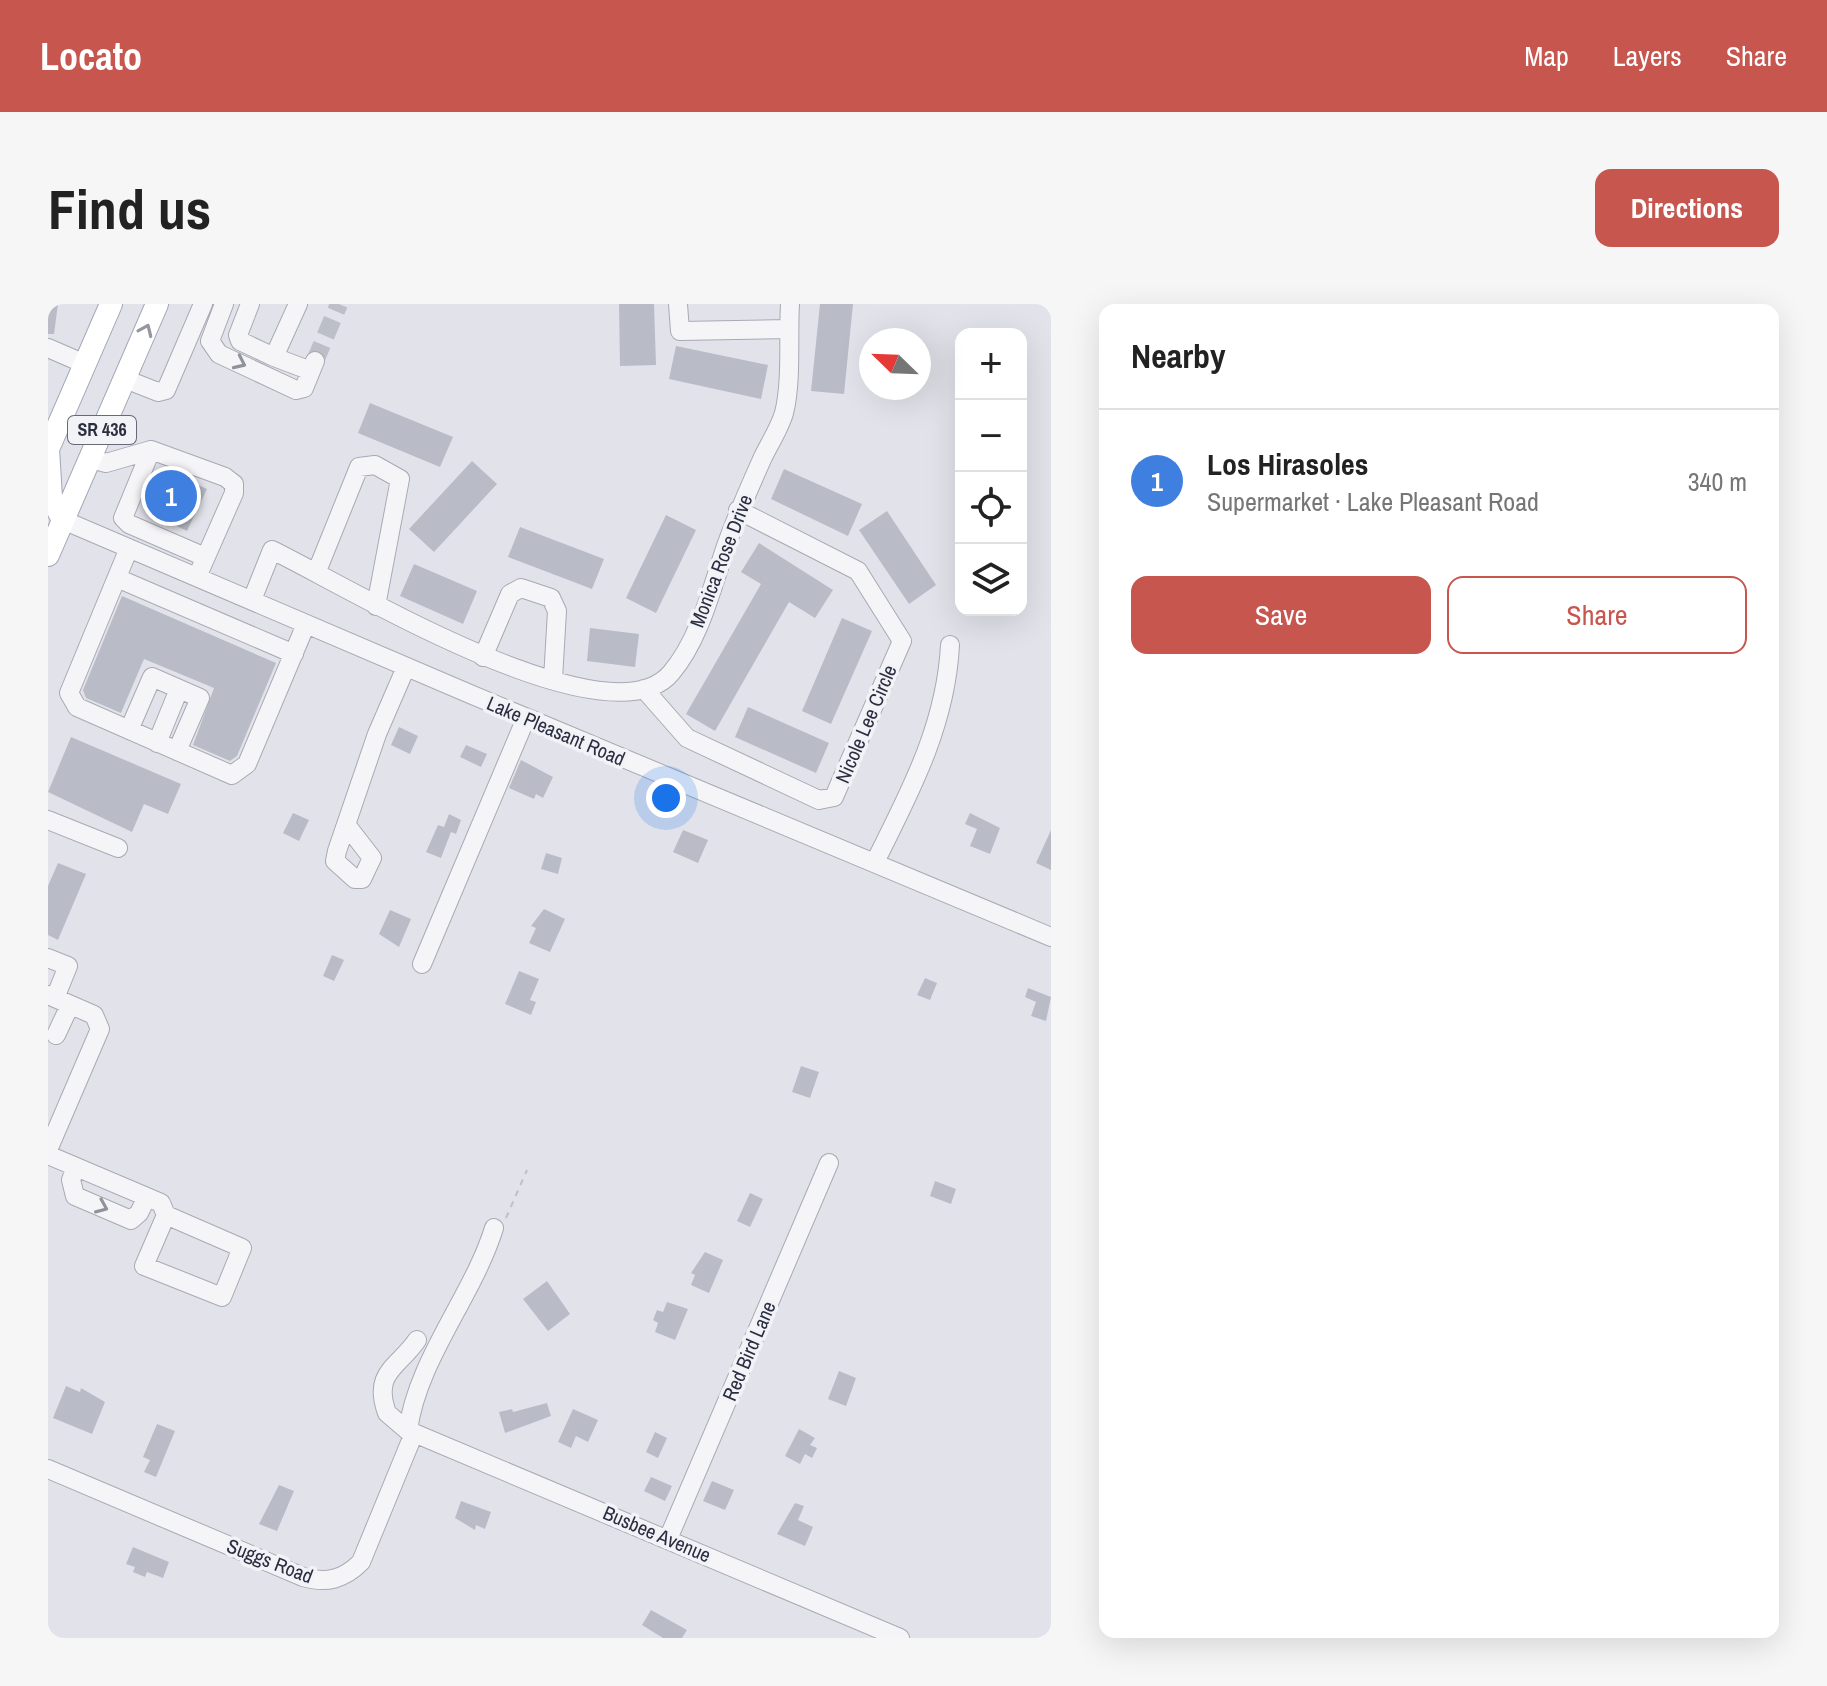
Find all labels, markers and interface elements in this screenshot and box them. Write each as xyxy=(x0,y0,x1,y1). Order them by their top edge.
text: Locato xyxy=(40,31,142,82)
text: Map xyxy=(1524,37,1569,75)
text: Layers xyxy=(1613,37,1682,75)
text: Share xyxy=(1726,37,1787,75)
button: Directions xyxy=(1595,169,1779,247)
text: Find us xyxy=(48,171,211,246)
one-way arrow xyxy=(137,324,153,338)
north arrow xyxy=(859,328,931,400)
map controls xyxy=(955,328,1027,616)
button: + xyxy=(955,328,1027,400)
text: Nearby xyxy=(1131,333,1226,379)
one-way arrow xyxy=(231,354,246,370)
button: − xyxy=(955,400,1027,472)
road number: SR 436 xyxy=(68,416,136,444)
text: Los Hirasoles xyxy=(1207,444,1368,484)
text: 1 xyxy=(1151,464,1163,499)
text: 340 m xyxy=(1688,464,1747,499)
pin: 1 xyxy=(145,466,197,526)
button: locate xyxy=(955,472,1027,544)
text: Supermarket · Lake Pleasant Road xyxy=(1207,484,1539,519)
street label: Monica Rose Drive xyxy=(683,490,758,631)
button: layers xyxy=(955,544,1027,616)
button: Save xyxy=(1131,576,1431,654)
button: Share xyxy=(1447,576,1747,654)
street label: Nicole Lee Circle xyxy=(829,661,903,787)
street label: Lake Pleasant Road xyxy=(483,689,629,772)
your location xyxy=(646,778,686,818)
one-way arrow xyxy=(94,1198,108,1214)
street label: Red Bird Lane xyxy=(715,1297,782,1405)
street label: Busbee Avenue xyxy=(599,1499,715,1568)
street label: Suggs Road xyxy=(223,1532,317,1589)

